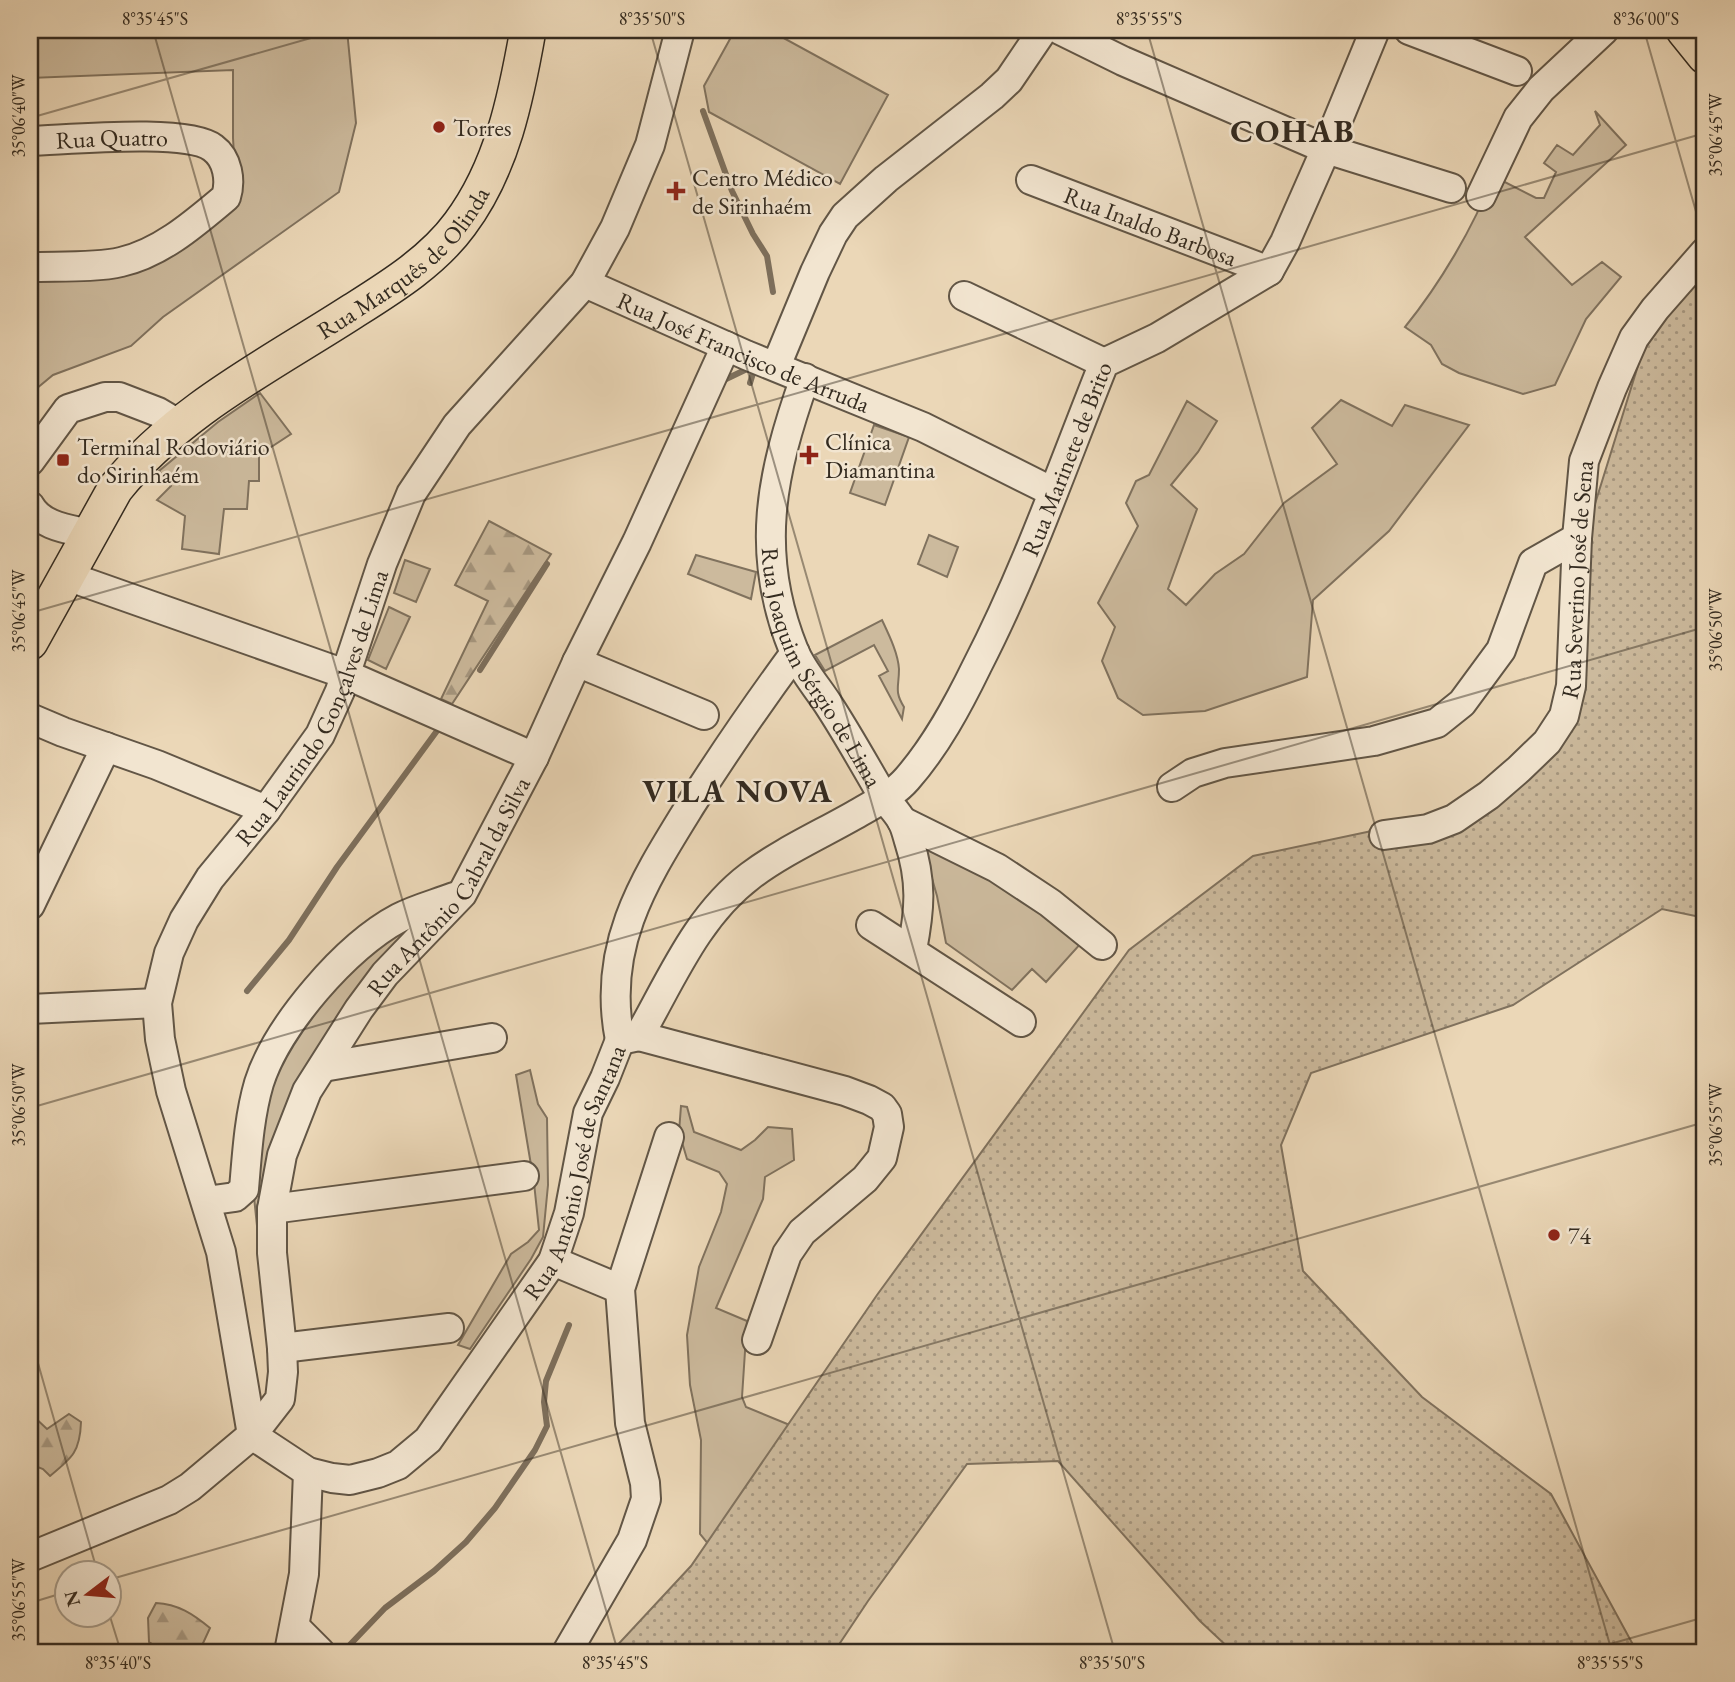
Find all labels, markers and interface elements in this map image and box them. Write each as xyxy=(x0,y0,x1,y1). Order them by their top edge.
text: 8°35'45"S xyxy=(122,7,188,30)
text: 8°35'50"S xyxy=(619,7,685,30)
text: 8°35'55"S xyxy=(1116,7,1182,30)
text: 8°36'00"S xyxy=(1613,7,1679,30)
text: 35°06'40"W xyxy=(7,74,30,158)
text: 35°06'45"W xyxy=(1704,93,1727,177)
district label: COHAB xyxy=(1230,110,1356,152)
place label: Torres xyxy=(453,112,512,143)
marker: Torres xyxy=(431,119,447,135)
street label: Rua Quatro xyxy=(55,121,169,155)
place label: Centro Médico de Sirinhaém xyxy=(692,162,833,221)
street label: Rua Inaldo Barbosa xyxy=(1060,179,1242,273)
street label: Rua Marquês de Olinda xyxy=(311,181,496,346)
marker: Centro Médico de Sirinhaém xyxy=(666,181,686,201)
street label: Rua José Francisco de Arruda xyxy=(613,284,875,419)
street label: Rua Marinete de Brito xyxy=(1014,357,1119,560)
place label: Clínica Diamantina xyxy=(825,426,936,485)
place label: Terminal Rodoviário do Sirinhaém xyxy=(77,431,270,490)
marker: Clínica Diamantina xyxy=(799,445,819,465)
marker: Terminal Rodoviário do Sirinhaém xyxy=(55,452,71,468)
street label: Rua Severino José de Sena xyxy=(1553,459,1600,702)
street label: Rua Joaquim Sérgio de Lima xyxy=(755,547,890,793)
street label: Rua Laurindo Gonçalves de Lima xyxy=(228,565,395,852)
text: 35°06'45"W xyxy=(7,569,30,653)
text: 35°06'50"W xyxy=(1704,588,1727,672)
district label: VILA NOVA xyxy=(642,770,834,812)
street label: Rua Antônio Cabral da Silva xyxy=(359,771,537,1001)
street label: Rua Antônio José de Santana xyxy=(515,1040,632,1305)
text: 35°06'50"W xyxy=(7,1063,30,1147)
text: 35°06'55"W xyxy=(1704,1083,1727,1167)
place label: 74 xyxy=(1568,1220,1592,1251)
marker: 74 xyxy=(1546,1227,1562,1243)
text: 35°06'55"W xyxy=(7,1558,30,1642)
north arrow xyxy=(52,1560,122,1630)
text: N xyxy=(58,1587,86,1609)
text: 8°35'40"S xyxy=(85,1651,151,1674)
text: 8°35'45"S xyxy=(582,1651,648,1674)
text: 8°35'50"S xyxy=(1079,1651,1145,1674)
text: 8°35'55"S xyxy=(1577,1651,1643,1674)

